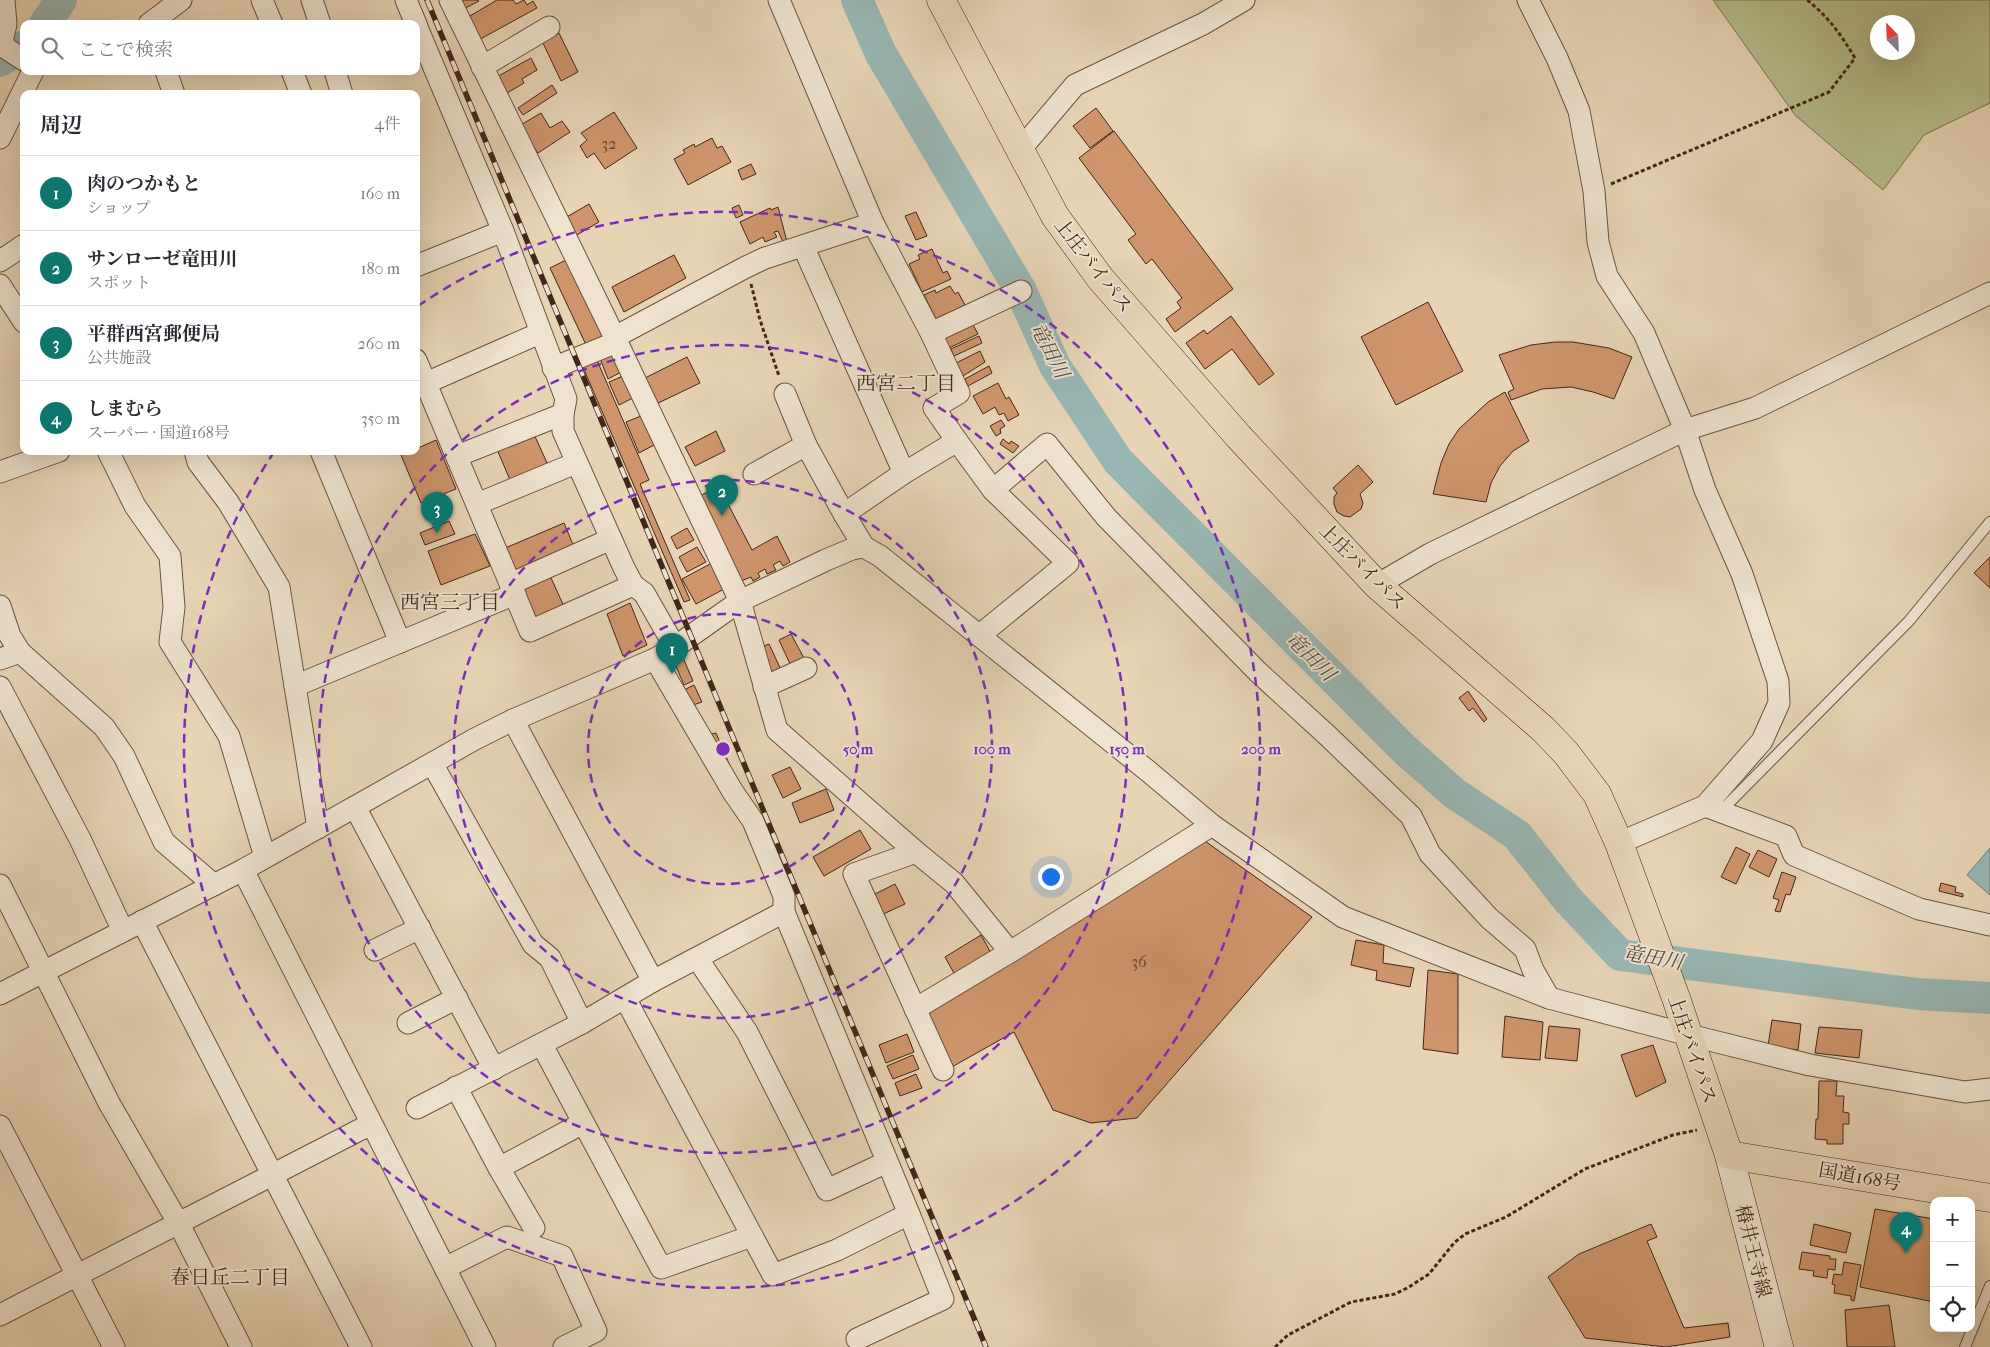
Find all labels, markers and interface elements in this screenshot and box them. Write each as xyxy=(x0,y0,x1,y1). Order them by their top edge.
north arrow xyxy=(1870,15,1915,60)
search box xyxy=(20,20,420,75)
icon: search xyxy=(38,34,66,62)
text: ここで検索 xyxy=(78,39,173,61)
text: 周辺 xyxy=(40,113,82,137)
text: 4件 xyxy=(375,114,400,133)
house number: 32 xyxy=(602,134,616,153)
text: 肉のつかもと xyxy=(87,173,201,195)
text: 1 xyxy=(53,184,59,203)
text: 160 m xyxy=(360,184,400,203)
text: ショップ xyxy=(87,198,151,217)
street label: 上庄バイパス xyxy=(1050,214,1137,317)
text: サンローゼ竜田川 xyxy=(87,248,238,270)
text: 2 xyxy=(52,259,60,278)
text: 180 m xyxy=(361,259,400,278)
text: スポット xyxy=(87,273,151,292)
water label: 竜田川 xyxy=(1026,318,1074,384)
text: 平群西宮郵便局 xyxy=(87,323,220,345)
text: 3 xyxy=(53,334,59,353)
text: 260 m xyxy=(358,334,400,353)
text: 公共施設 xyxy=(87,348,151,367)
district label: 西宮二丁目 xyxy=(856,372,956,395)
text: しまむら xyxy=(87,398,163,420)
text: 4 xyxy=(51,409,61,428)
text: 350 m xyxy=(361,409,400,428)
text: スーパー · 国道168号 xyxy=(87,423,230,442)
pin: 2 xyxy=(706,475,738,516)
pin: 3 xyxy=(421,492,453,533)
street label: 上庄バイパス xyxy=(1314,519,1410,615)
district label: 西宮三丁目 xyxy=(400,591,500,614)
water label: 竜田川 xyxy=(1281,627,1341,687)
pin: 1 xyxy=(656,633,688,674)
centre of rings xyxy=(714,740,732,758)
text: 50 m xyxy=(843,740,874,758)
text: 100 m xyxy=(973,740,1011,758)
text: 150 m xyxy=(1109,740,1145,758)
text: 200 m xyxy=(1241,740,1281,758)
your location xyxy=(1038,864,1064,890)
water label: 竜田川 xyxy=(1621,940,1687,975)
house number: 36 xyxy=(1131,952,1147,971)
street label: 上庄バイパス xyxy=(1663,992,1721,1107)
street label: 国道168号 xyxy=(1817,1159,1903,1195)
map controls xyxy=(1930,1197,1975,1332)
button: + xyxy=(1930,1197,1975,1242)
street label: 椿井王寺線 xyxy=(1731,1202,1775,1300)
pin: 4 xyxy=(1890,1212,1922,1253)
button: − xyxy=(1930,1242,1975,1287)
district label: 春日丘二丁目 xyxy=(170,1266,290,1289)
button: locate xyxy=(1930,1287,1975,1332)

